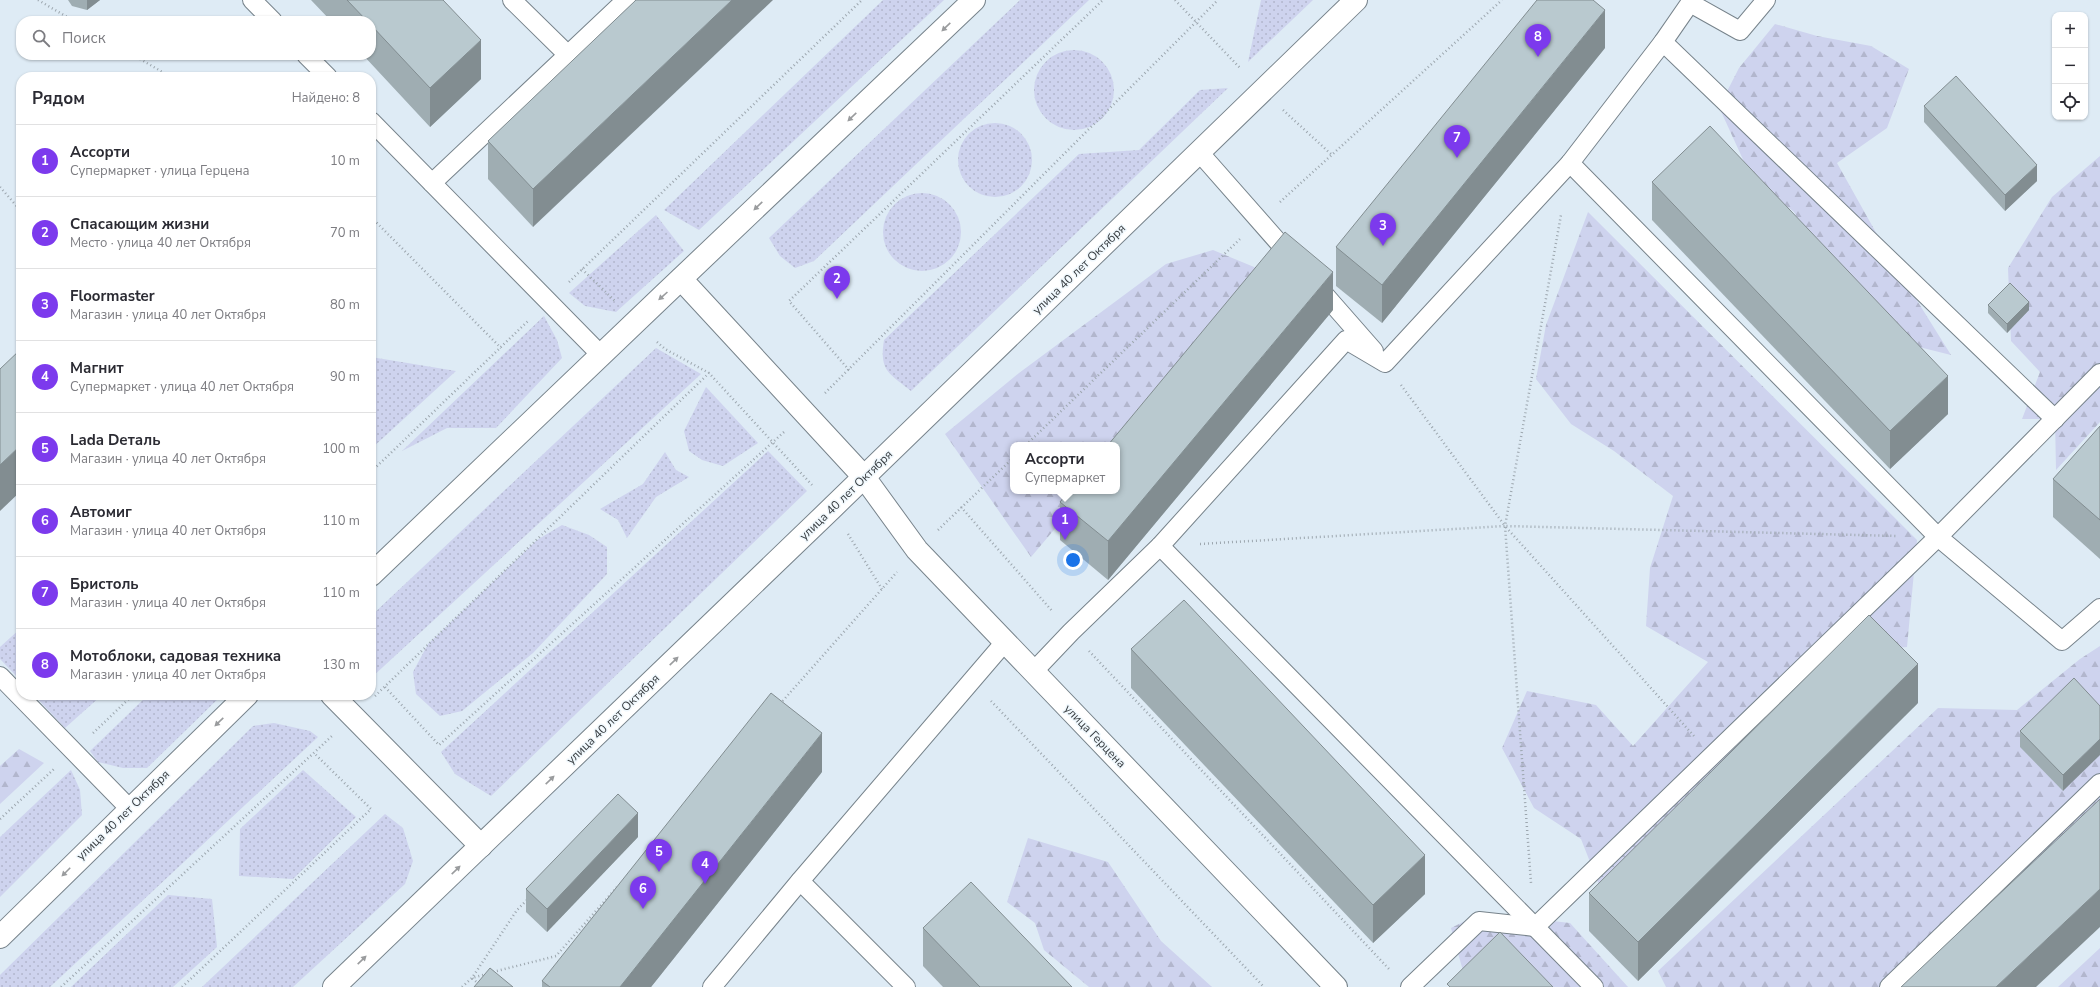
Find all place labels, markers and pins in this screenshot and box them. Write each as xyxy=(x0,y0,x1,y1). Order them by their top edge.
pin: 8 xyxy=(1525,24,1551,57)
pin: 7 xyxy=(1444,125,1470,158)
pin: 3 xyxy=(1370,213,1396,246)
pin: 2 xyxy=(824,266,850,299)
pin: 1 xyxy=(1052,507,1078,540)
pin: 5 xyxy=(646,839,672,872)
pin: 4 xyxy=(692,851,718,884)
pin: 6 xyxy=(630,876,656,909)

